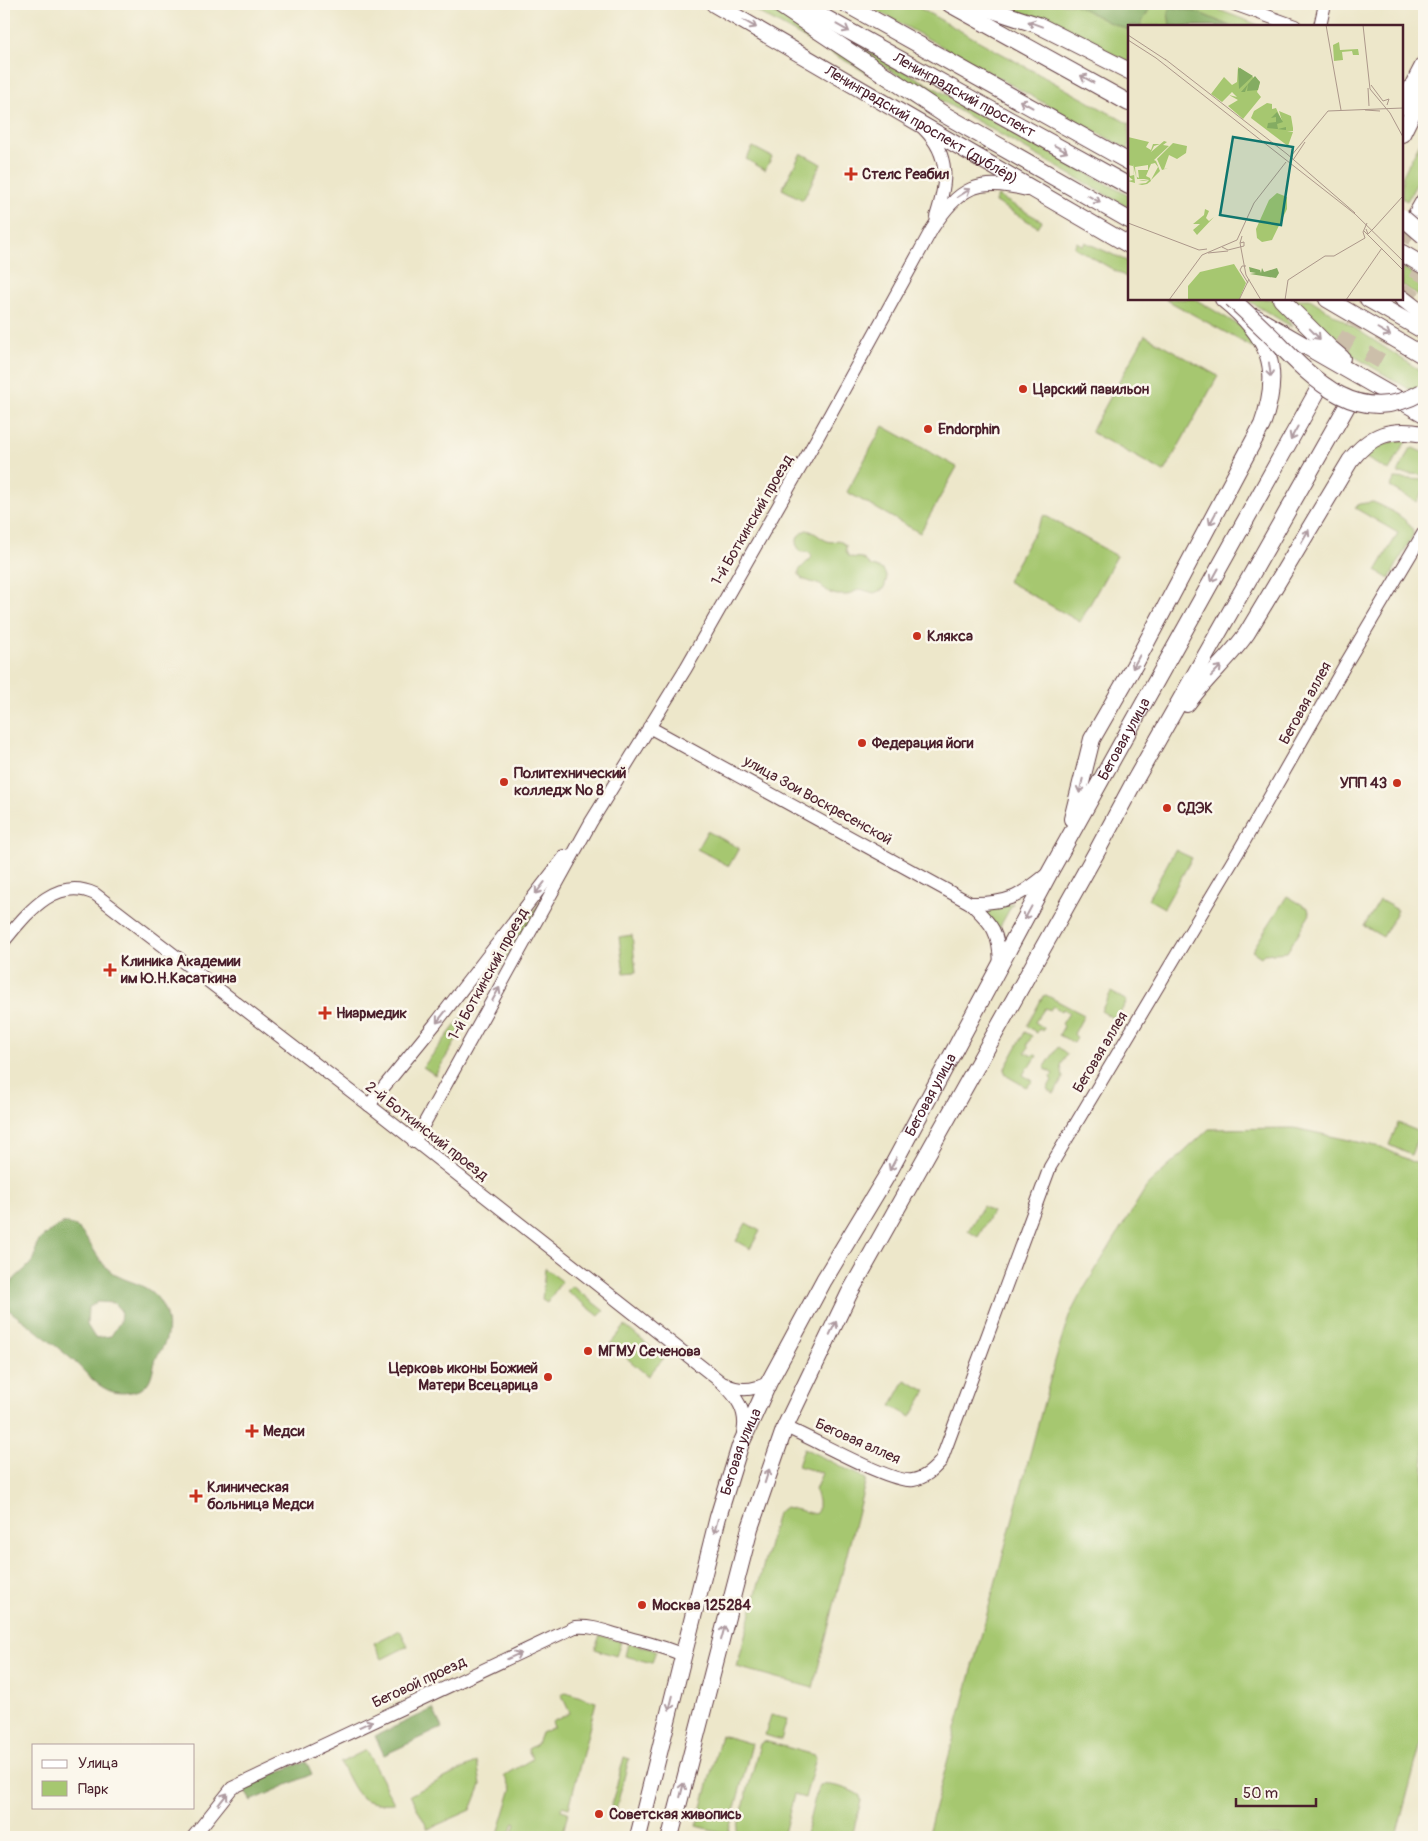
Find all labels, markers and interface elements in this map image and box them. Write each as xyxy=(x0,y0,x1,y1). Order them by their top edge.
one-way arrow xyxy=(1027,19,1043,28)
one-way arrow xyxy=(743,20,757,30)
one-way arrow xyxy=(835,23,849,33)
inset map xyxy=(1128,25,1403,300)
street label: Ленинградский проспект xyxy=(889,48,1039,143)
street label: Ленинградский проспект (дублёр) xyxy=(821,61,1021,188)
one-way arrow xyxy=(1080,74,1094,84)
one-way arrow xyxy=(1019,98,1033,108)
one-way arrow xyxy=(1054,144,1069,154)
place label: Стелс Реабил xyxy=(862,165,950,184)
marker: Стелс Реабил xyxy=(844,167,858,181)
one-way arrow xyxy=(956,187,970,197)
one-way arrow xyxy=(1086,195,1100,205)
one-way arrow xyxy=(1309,328,1321,340)
one-way arrow xyxy=(1376,328,1390,338)
one-way arrow xyxy=(1266,361,1276,377)
place label: Царский павильон xyxy=(1033,380,1150,399)
marker: Царский павильон xyxy=(1017,383,1029,395)
place label: Endorphin xyxy=(938,420,1001,439)
marker: Endorphin xyxy=(922,423,934,435)
one-way arrow xyxy=(1289,425,1299,439)
street label: 1-й Боткинский проезд xyxy=(707,451,798,589)
one-way arrow xyxy=(1208,511,1218,526)
one-way arrow xyxy=(1301,529,1311,543)
one-way arrow xyxy=(1210,567,1220,581)
place label: Клякса xyxy=(927,627,973,646)
marker: Клякса xyxy=(911,630,923,642)
one-way arrow xyxy=(1131,654,1141,669)
street label: Беговая аллея xyxy=(1275,659,1336,748)
one-way arrow xyxy=(1210,664,1222,677)
street label: Беговая улица xyxy=(1094,695,1155,784)
place label: Федерация йоги xyxy=(871,734,974,753)
marker: Федерация йоги xyxy=(856,737,868,749)
street label: улица Зои Воскресенской xyxy=(739,751,895,849)
place label: Политехнический колледж № 8 xyxy=(514,764,626,800)
place label: УПП 43 xyxy=(1340,774,1387,793)
marker: Политехнический колледж № 8 xyxy=(498,776,510,788)
marker: УПП 43 xyxy=(1391,777,1403,789)
one-way arrow xyxy=(1076,778,1085,794)
place label: СДЭК xyxy=(1177,799,1213,818)
marker: СДЭК xyxy=(1161,802,1173,814)
one-way arrow xyxy=(535,881,545,895)
street label: 1-й Боткинский проезд xyxy=(444,905,533,1044)
one-way arrow xyxy=(1023,906,1033,921)
place label: Клиника Академии им Ю.Н.Касаткина xyxy=(120,952,241,988)
marker: Клиника Академии им Ю.Н.Касаткина xyxy=(103,963,117,977)
one-way arrow xyxy=(491,987,501,1001)
place label: Ниармедик xyxy=(336,1004,407,1023)
marker: Ниармедик xyxy=(318,1006,332,1020)
street label: Беговая аллея xyxy=(1069,1008,1132,1096)
one-way arrow xyxy=(435,1010,446,1023)
street label: Беговая улица xyxy=(901,1050,961,1140)
street label: 2-й Боткинский проезд xyxy=(362,1078,492,1185)
one-way arrow xyxy=(888,1157,898,1172)
one-way arrow xyxy=(829,1321,838,1336)
place label: МГМУ Сеченова xyxy=(598,1342,701,1361)
marker: МГМУ Сеченова xyxy=(582,1345,594,1357)
place label: Церковь иконы Божией Матери Всецарица xyxy=(389,1359,538,1395)
marker: Церковь иконы Божией Матери Всецарица xyxy=(542,1371,554,1383)
street label: Беговая улица xyxy=(716,1405,766,1498)
street label: Беговая аллея xyxy=(812,1414,903,1469)
place label: Медси xyxy=(263,1422,305,1441)
marker: Медси xyxy=(245,1424,259,1438)
one-way arrow xyxy=(763,1469,772,1485)
place label: Клиническая больница Медси xyxy=(207,1478,314,1514)
marker: Клиническая больница Медси xyxy=(189,1489,203,1503)
one-way arrow xyxy=(711,1517,720,1533)
place label: Москва 125284 xyxy=(652,1596,751,1615)
marker: Москва 125284 xyxy=(636,1599,648,1611)
one-way arrow xyxy=(719,1625,728,1641)
one-way arrow xyxy=(506,1651,521,1661)
street label: Беговой проезд xyxy=(369,1652,469,1713)
one-way arrow xyxy=(666,1694,675,1710)
one-way arrow xyxy=(358,1719,373,1729)
legend xyxy=(32,1744,195,1808)
text: Улица xyxy=(78,1754,118,1773)
scale bar xyxy=(1236,1776,1316,1808)
text: Парк xyxy=(78,1780,109,1799)
one-way arrow xyxy=(678,1783,687,1799)
text: 50 m xyxy=(1243,1784,1278,1803)
one-way arrow xyxy=(218,1793,229,1806)
place label: Советская живопись xyxy=(609,1805,742,1824)
marker: Советская живопись xyxy=(593,1808,605,1820)

